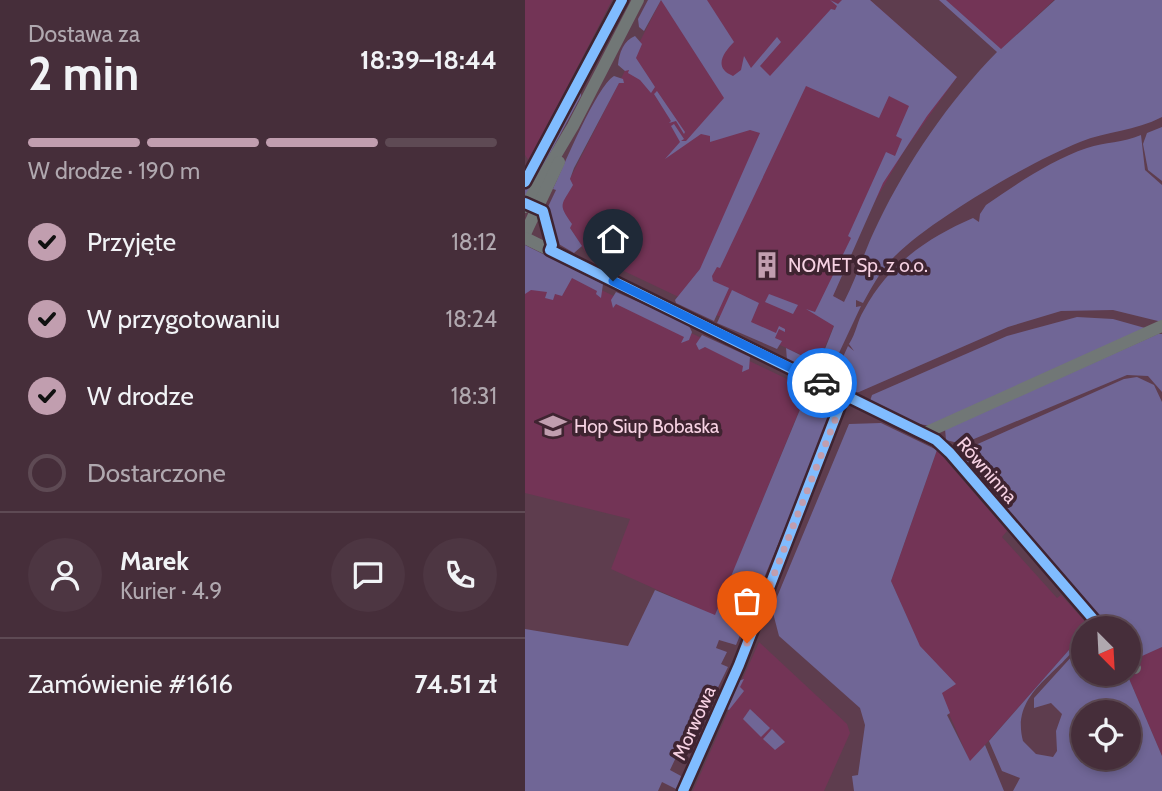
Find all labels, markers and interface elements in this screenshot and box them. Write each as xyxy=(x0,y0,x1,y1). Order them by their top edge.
text: Dostawa za xyxy=(28,20,140,48)
text: 18:39–18:44 xyxy=(360,44,497,76)
text: 2 min xyxy=(28,46,139,102)
text: W drodze · 190 m xyxy=(28,157,200,185)
pin xyxy=(583,209,643,281)
icon: home xyxy=(594,220,632,258)
icon: check xyxy=(28,223,66,261)
text: Przyjęte xyxy=(87,226,176,258)
text: 18:12 xyxy=(451,228,497,256)
building icon: NOMET Sp. z o.o. xyxy=(752,250,782,280)
place label: NOMET Sp. z o.o. xyxy=(788,254,928,277)
icon: check xyxy=(28,300,66,338)
text: W przygotowaniu xyxy=(87,303,280,335)
text: 18:24 xyxy=(445,305,497,333)
courier xyxy=(787,348,857,418)
icon: car xyxy=(803,364,841,402)
icon: check xyxy=(28,377,66,415)
text: W drodze xyxy=(87,380,194,412)
text: 18:31 xyxy=(451,382,497,410)
school or university icon: Hop Siup Bobaska xyxy=(538,411,568,441)
place label: Hop Siup Bobaska xyxy=(574,415,719,438)
street label: Równinna xyxy=(952,432,1022,508)
text: Dostarczone xyxy=(87,457,226,489)
button: person xyxy=(28,538,102,612)
button: chat xyxy=(331,538,405,612)
button: phone xyxy=(423,538,497,612)
text: Marek xyxy=(120,545,189,577)
pin xyxy=(717,571,777,643)
text: Kurier · 4.9 xyxy=(120,577,222,605)
icon: bag xyxy=(728,582,766,620)
north arrow xyxy=(1071,616,1141,686)
map controls xyxy=(1071,616,1141,770)
text: Zamówienie #1616 xyxy=(28,668,233,700)
text: 74.51 zł xyxy=(414,668,497,700)
street label: Morwowa xyxy=(668,682,720,764)
button: locate xyxy=(1071,700,1141,770)

